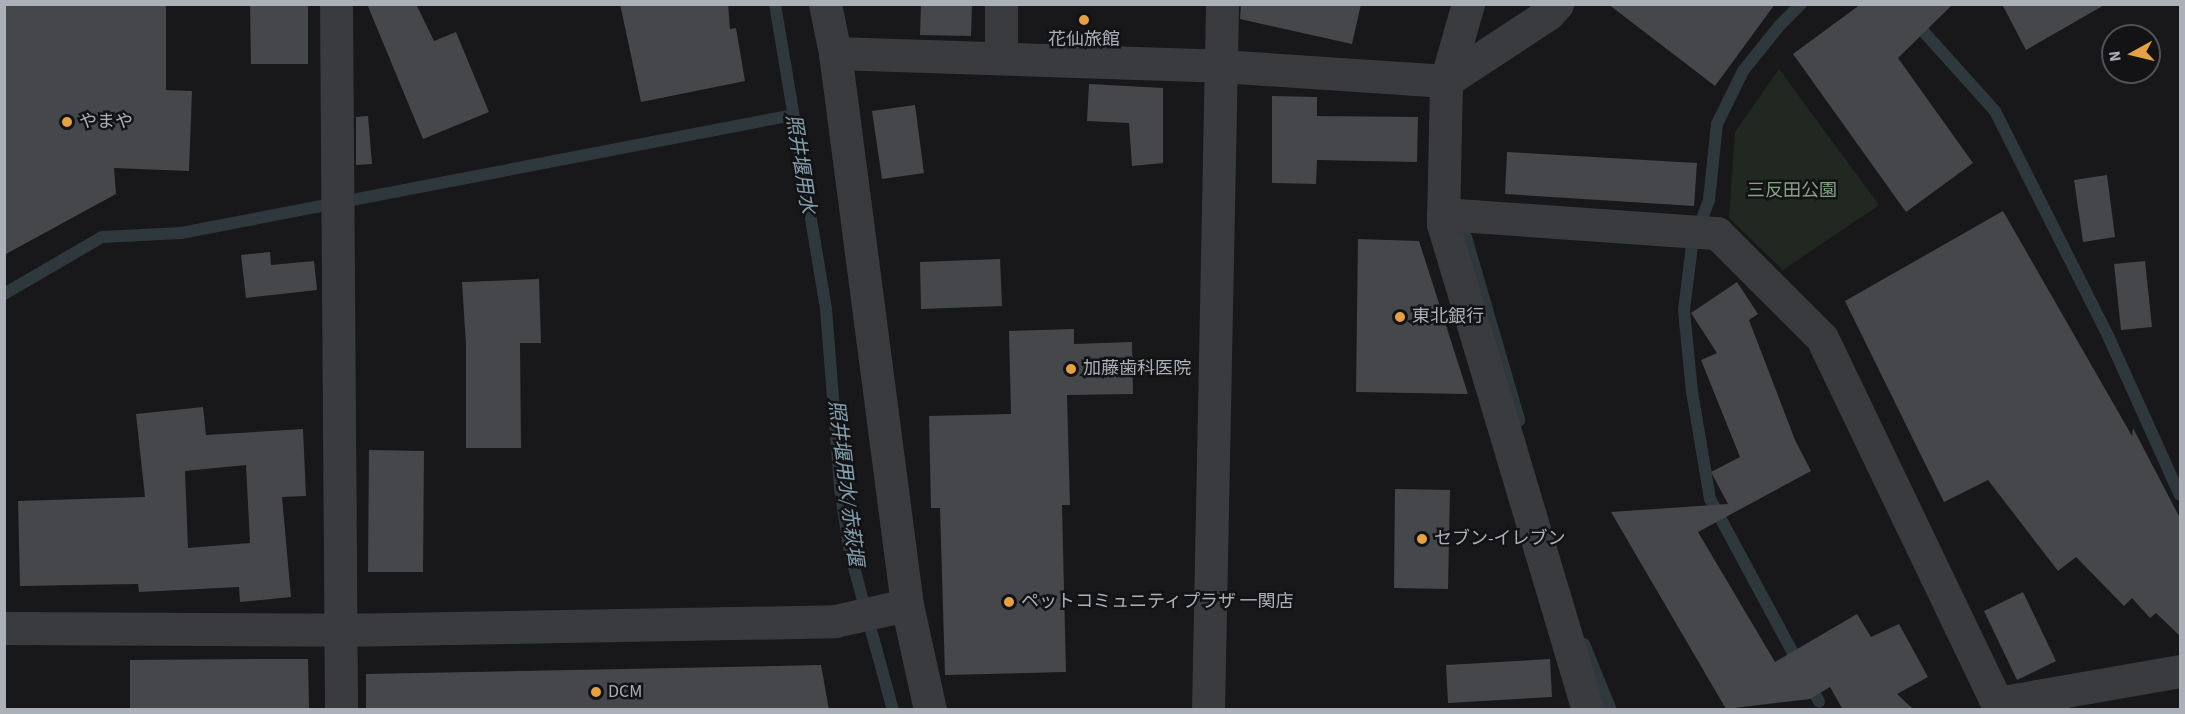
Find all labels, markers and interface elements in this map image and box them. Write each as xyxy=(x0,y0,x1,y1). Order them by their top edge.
marker: 花仙旅館 xyxy=(1077,13,1091,27)
north arrow xyxy=(2101,24,2161,84)
place label: 花仙旅館 xyxy=(1048,29,1120,51)
text: N xyxy=(2104,49,2127,63)
place label: やまや xyxy=(79,111,133,133)
water label: 照井堰用水 xyxy=(780,113,820,215)
marker: やまや xyxy=(60,115,74,129)
park label: 三反田公園 xyxy=(1747,180,1837,202)
place label: 東北銀行 xyxy=(1412,306,1484,328)
marker: 東北銀行 xyxy=(1393,310,1407,324)
place label: 加藤歯科医院 xyxy=(1083,358,1191,380)
marker: 加藤歯科医院 xyxy=(1064,362,1078,376)
water label: 照井堰用水/赤萩堰 xyxy=(823,399,867,567)
place label: セブン-イレブン xyxy=(1434,528,1566,550)
marker: セブン-イレブン xyxy=(1415,532,1429,546)
place label: ペットコミュニティプラザ 一関店 xyxy=(1021,591,1295,613)
marker: ペットコミュニティプラザ 一関店 xyxy=(1002,595,1016,609)
place label: DCM xyxy=(608,681,642,703)
marker: DCM xyxy=(589,685,603,699)

